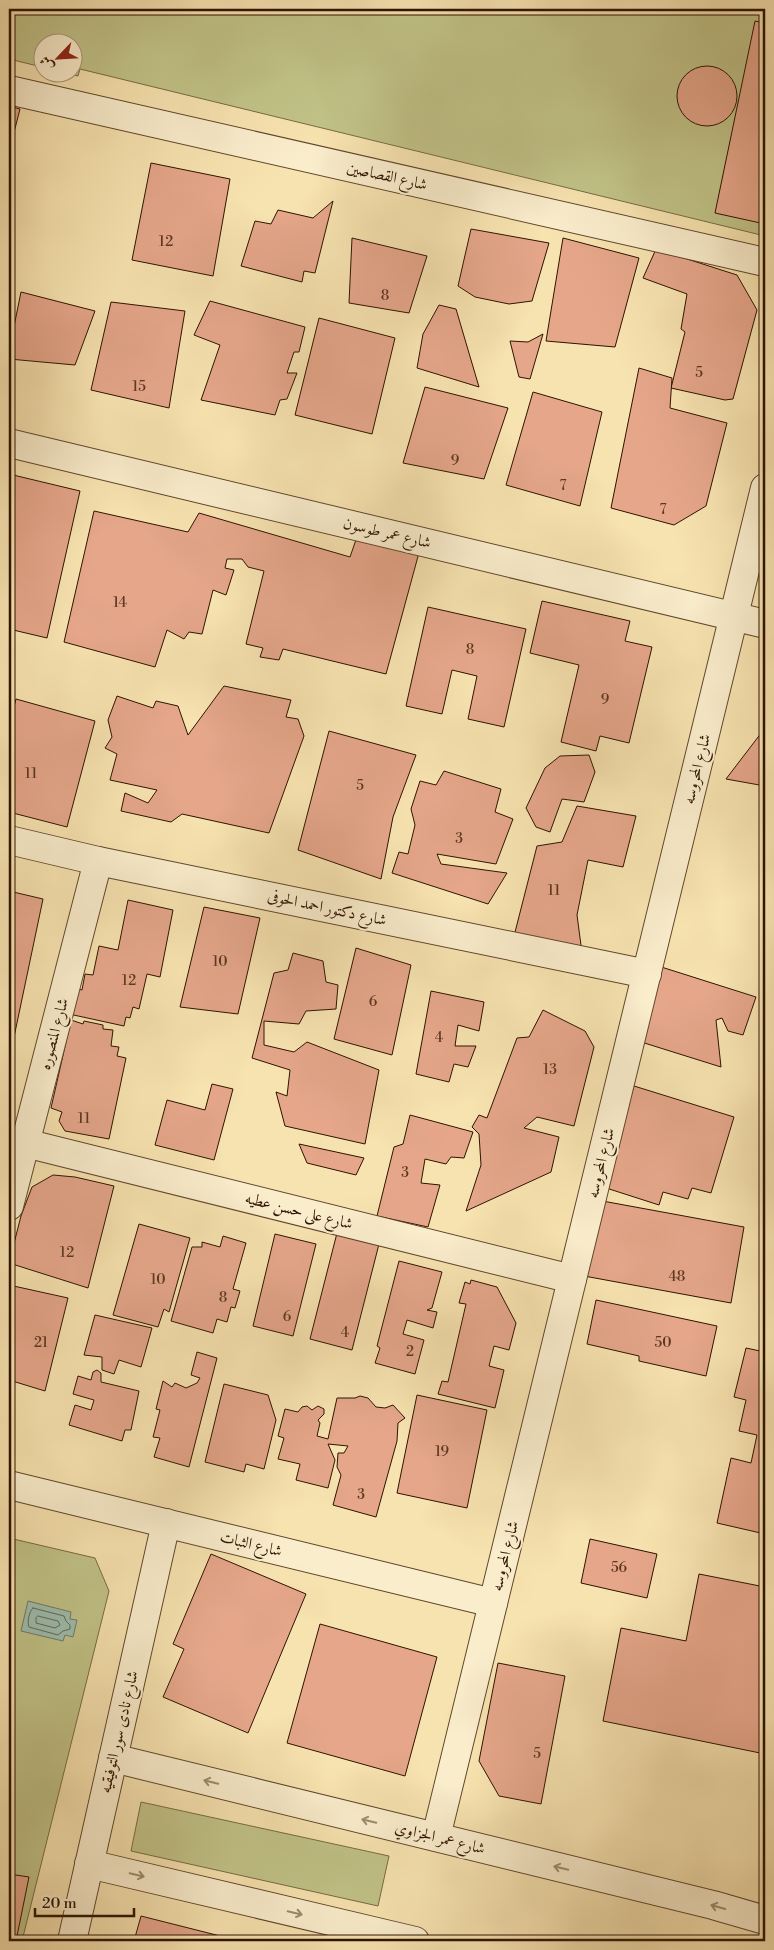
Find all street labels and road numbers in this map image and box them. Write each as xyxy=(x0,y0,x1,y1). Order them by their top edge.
street label: شارع القصاصين xyxy=(344,157,429,198)
street label: شارع عمر طوسون xyxy=(340,513,433,556)
street label: شارع المحروسه xyxy=(679,732,718,807)
street label: شارع دكتور احمد الحوفى xyxy=(265,886,388,933)
street label: شارع المنصوره xyxy=(35,996,76,1073)
street label: شارع المحروسه xyxy=(583,1126,622,1201)
street label: شارع على حسن عطيه xyxy=(242,1188,355,1237)
street label: شارع المحروسه xyxy=(487,1519,526,1594)
street label: شارع الثبات xyxy=(217,1527,284,1564)
street label: شارع نادى سور التوفيقيه xyxy=(95,1669,146,1796)
street label: شارع عمر الجزاوي xyxy=(392,1817,487,1862)

